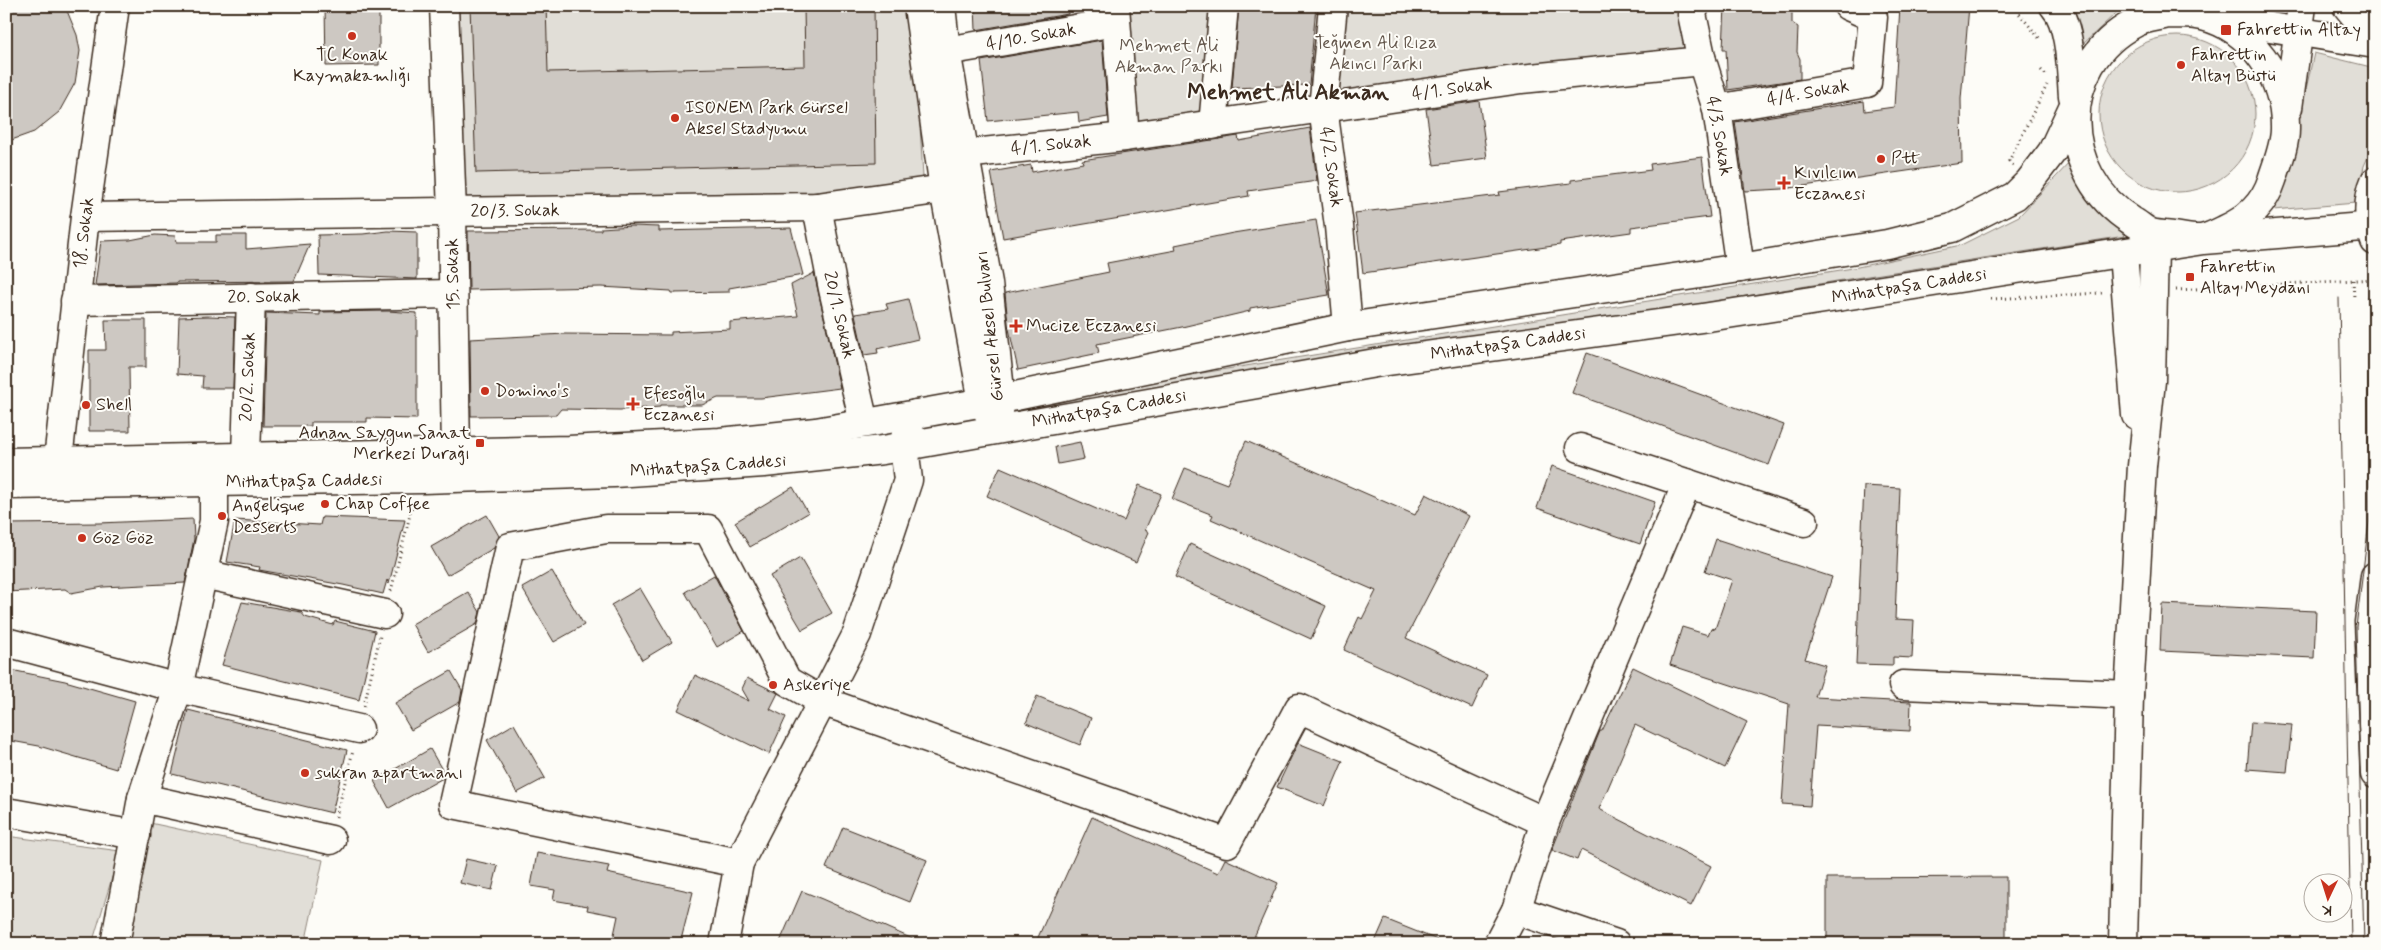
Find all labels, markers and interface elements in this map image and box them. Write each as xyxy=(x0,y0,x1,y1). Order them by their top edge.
street label: 4/10. Sokak xyxy=(984,17,1078,57)
place label: Fahrettin Altay xyxy=(2237,18,2361,42)
marker: Fahrettin Altay xyxy=(2219,23,2233,37)
marker: TC Konak Kaymakamlığı xyxy=(346,30,358,42)
park label: Teğmen Ali Rıza Akıncı Parkı xyxy=(1315,31,1437,76)
park label: Mehmet Ali Akman Parkı xyxy=(1115,34,1223,79)
place label: TC Konak Kaymakamlığı xyxy=(293,43,411,88)
place label: Fahrettin Altay Büstü xyxy=(2191,43,2276,88)
marker: Fahrettin Altay Büstü xyxy=(2175,59,2187,71)
street label: 4/1. Sokak xyxy=(1410,72,1494,106)
street label: 4/4. Sokak xyxy=(1765,74,1851,112)
district label: Mehmet Ali Akman xyxy=(1187,79,1390,107)
street label: 4/3. Sokak xyxy=(1700,94,1738,178)
place label: ISONEM Park Gürsel Aksel Stadyumu xyxy=(685,96,848,141)
marker: ISONEM Park Gürsel Aksel Stadyumu xyxy=(669,112,681,124)
street label: 4/2. Sokak xyxy=(1313,125,1349,209)
street label: 4/1. Sokak xyxy=(1010,129,1092,161)
place label: Ptt xyxy=(1891,147,1921,171)
marker: Ptt xyxy=(1875,153,1887,165)
place label: Kıvılcım Eczanesi xyxy=(1794,161,1865,206)
marker: Kıvılcım Eczanesi xyxy=(1778,177,1790,189)
street label: 18. Sokak xyxy=(68,196,100,270)
street label: 20/3. Sokak xyxy=(470,198,560,224)
street label: 15. Sokak xyxy=(440,238,466,310)
street label: Gürsel Aksel Bulvarı xyxy=(970,249,1010,403)
place label: Fahrettin Altay Meydanı xyxy=(2200,255,2311,300)
street label: Mithatpaşa Caddesi xyxy=(1830,262,1988,310)
street label: 20/1. Sokak xyxy=(817,269,861,361)
marker: Fahrettin Altay Meydanı xyxy=(2184,271,2196,283)
street label: 20. Sokak xyxy=(227,284,301,310)
place label: Mucize Eczanesi xyxy=(1026,314,1156,338)
marker: Mucize Eczanesi xyxy=(1010,320,1022,332)
street label: Mithatpaşa Caddesi xyxy=(1429,321,1587,367)
street label: 20/2. Sokak xyxy=(234,332,262,422)
place label: Domino's xyxy=(495,379,569,403)
place label: Efesoğlu Eczanesi xyxy=(643,382,714,427)
street label: Mithatpaşa Caddesi xyxy=(1030,384,1188,434)
marker: Domino's xyxy=(479,385,491,397)
place label: Shell xyxy=(96,393,132,417)
marker: Efesoğlu Eczanesi xyxy=(627,398,639,410)
marker: Shell xyxy=(80,399,92,411)
place label: Adnan Saygun Sanat Merkezi Durağı xyxy=(299,421,470,466)
marker: Adnan Saygun Sanat Merkezi Durağı xyxy=(474,437,486,449)
street label: Mithatpaşa Caddesi xyxy=(629,449,787,483)
street label: Mithatpaşa Caddesi xyxy=(225,468,383,494)
place label: Chap Coffee xyxy=(335,492,430,516)
place label: Angelique Desserts xyxy=(232,494,305,539)
marker: Chap Coffee xyxy=(319,498,331,510)
marker: Angelique Desserts xyxy=(216,510,228,522)
place label: Göz Göz xyxy=(92,526,154,550)
marker: Göz Göz xyxy=(76,532,88,544)
place label: Askeriye xyxy=(783,673,851,697)
marker: Askeriye xyxy=(767,679,779,691)
place label: sukran apartmanı xyxy=(315,761,463,785)
marker: sukran apartmanı xyxy=(299,767,311,779)
north arrow xyxy=(2304,872,2354,922)
text: K xyxy=(2320,901,2333,919)

